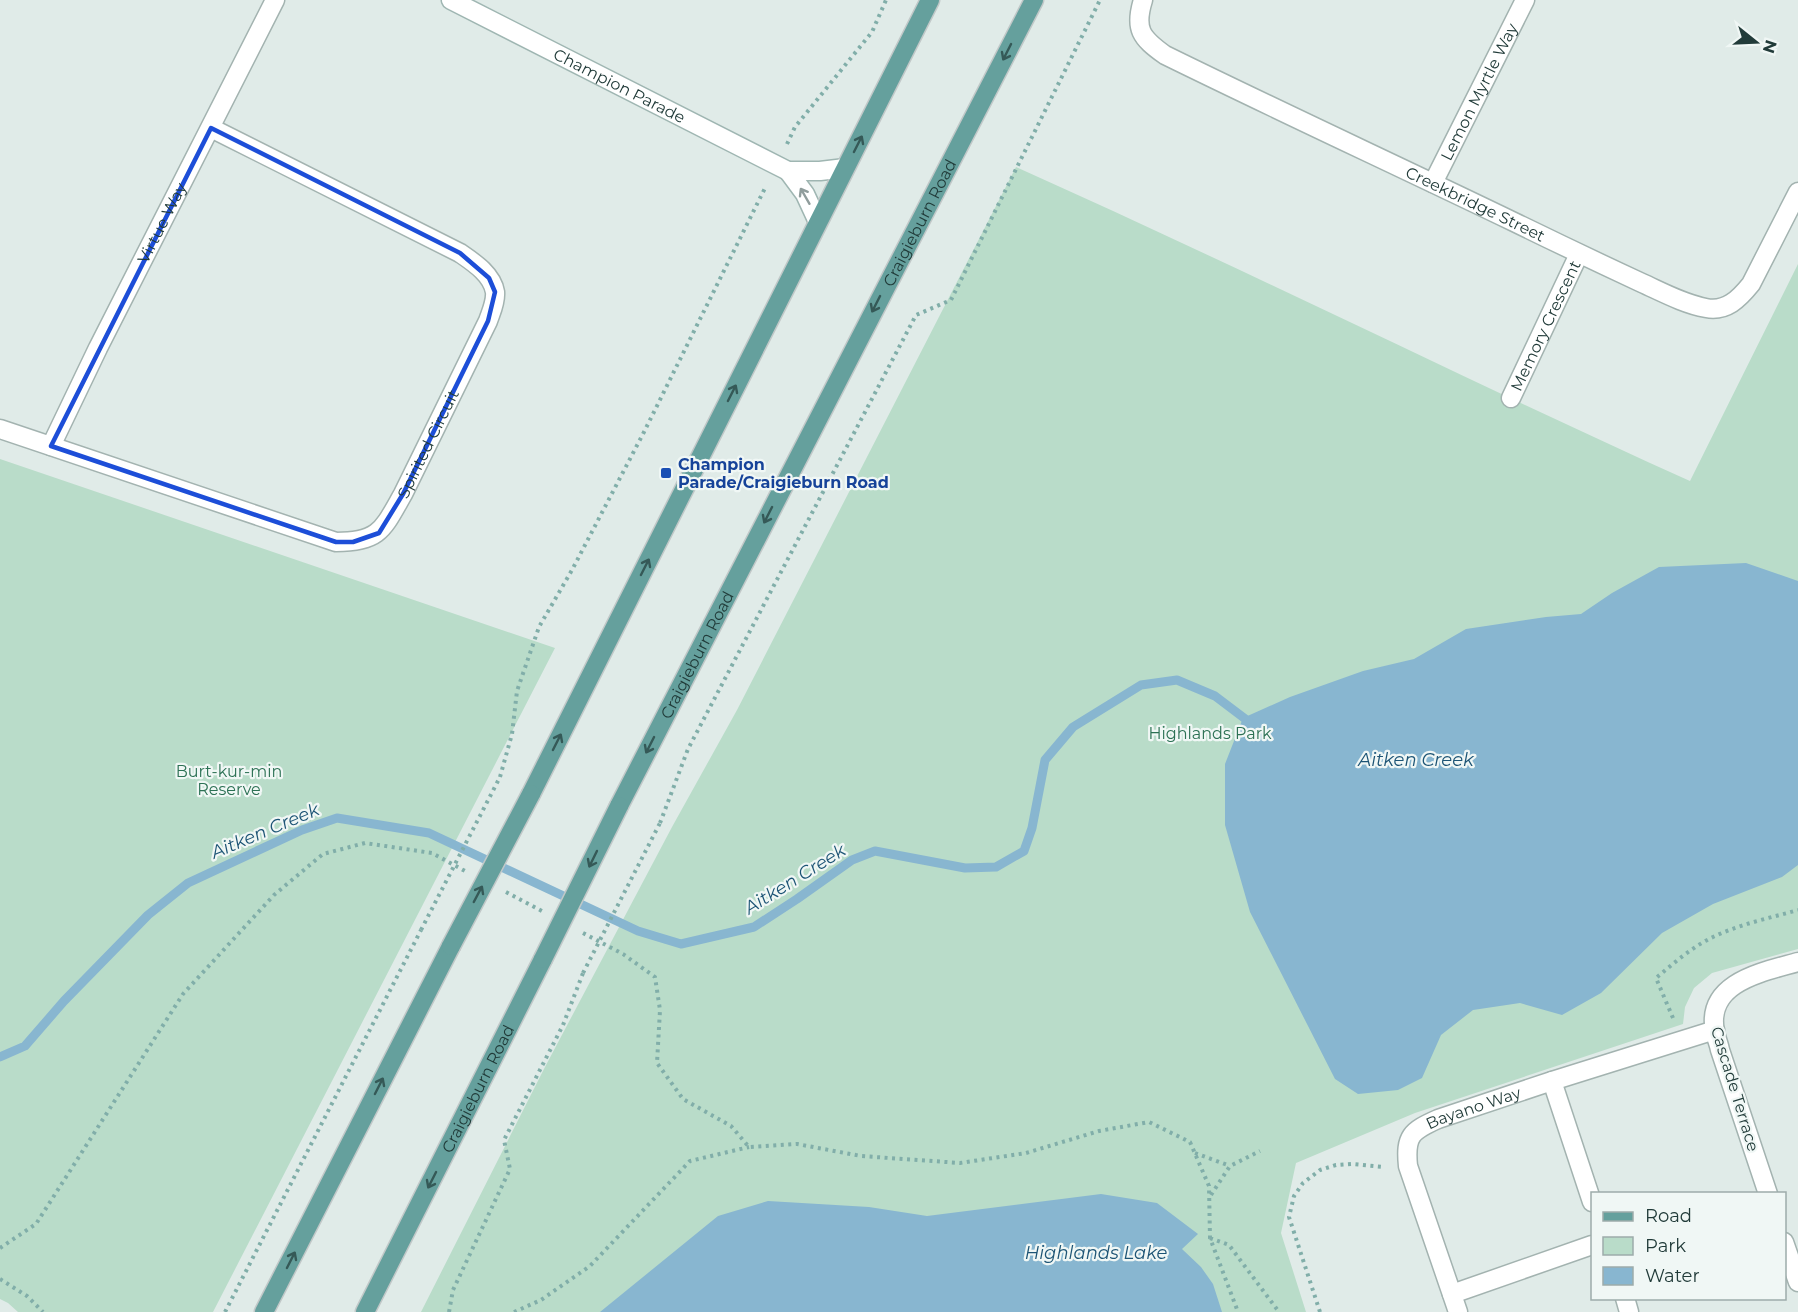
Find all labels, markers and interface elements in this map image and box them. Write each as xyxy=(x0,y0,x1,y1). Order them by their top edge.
north arrow xyxy=(1726,12,1786,72)
street label: Lemon Myrtle Way xyxy=(1436,20,1521,164)
text: N xyxy=(1759,37,1781,56)
one-way arrow xyxy=(1001,43,1013,60)
street label: Champion Parade xyxy=(550,44,689,127)
one-way arrow xyxy=(852,135,864,153)
street label: Craigieburn Road xyxy=(879,156,960,290)
street label: Creekbridge Street xyxy=(1403,162,1549,245)
street label: Virtue Way xyxy=(133,179,190,266)
one-way arrow xyxy=(798,188,810,205)
street label: Memory Crescent xyxy=(1506,257,1584,394)
one-way arrow xyxy=(870,295,881,313)
one-way arrow xyxy=(727,385,739,403)
street label: Spirited Circuit xyxy=(393,386,463,501)
place label: Champion Parade/Craigieburn Road xyxy=(678,455,889,492)
marker: Champion Parade/Craigieburn Road xyxy=(659,466,673,480)
one-way arrow xyxy=(762,506,773,524)
one-way arrow xyxy=(639,559,651,577)
street label: Craigieburn Road xyxy=(656,588,737,722)
park label: Highlands Park xyxy=(1148,724,1272,743)
one-way arrow xyxy=(552,733,563,751)
one-way arrow xyxy=(644,736,656,754)
water label: Aitken Creek xyxy=(1357,749,1475,771)
park label: Burt-kur-min Reserve xyxy=(176,762,282,799)
water label: Aitken Creek xyxy=(207,798,324,864)
water label: Aitken Creek xyxy=(739,838,851,919)
one-way arrow xyxy=(587,849,598,867)
one-way arrow xyxy=(473,885,485,903)
street label: Craigieburn Road xyxy=(437,1022,518,1156)
street label: Cascade Terrace xyxy=(1707,1024,1763,1154)
one-way arrow xyxy=(374,1078,386,1096)
street label: Bayano Way xyxy=(1423,1083,1523,1133)
one-way arrow xyxy=(426,1171,437,1189)
legend xyxy=(1591,1192,1786,1300)
text: Road xyxy=(1645,1205,1692,1227)
text: Park xyxy=(1645,1235,1686,1257)
water label: Highlands Lake xyxy=(1025,1242,1167,1264)
one-way arrow xyxy=(285,1251,297,1269)
text: Water xyxy=(1645,1265,1700,1287)

